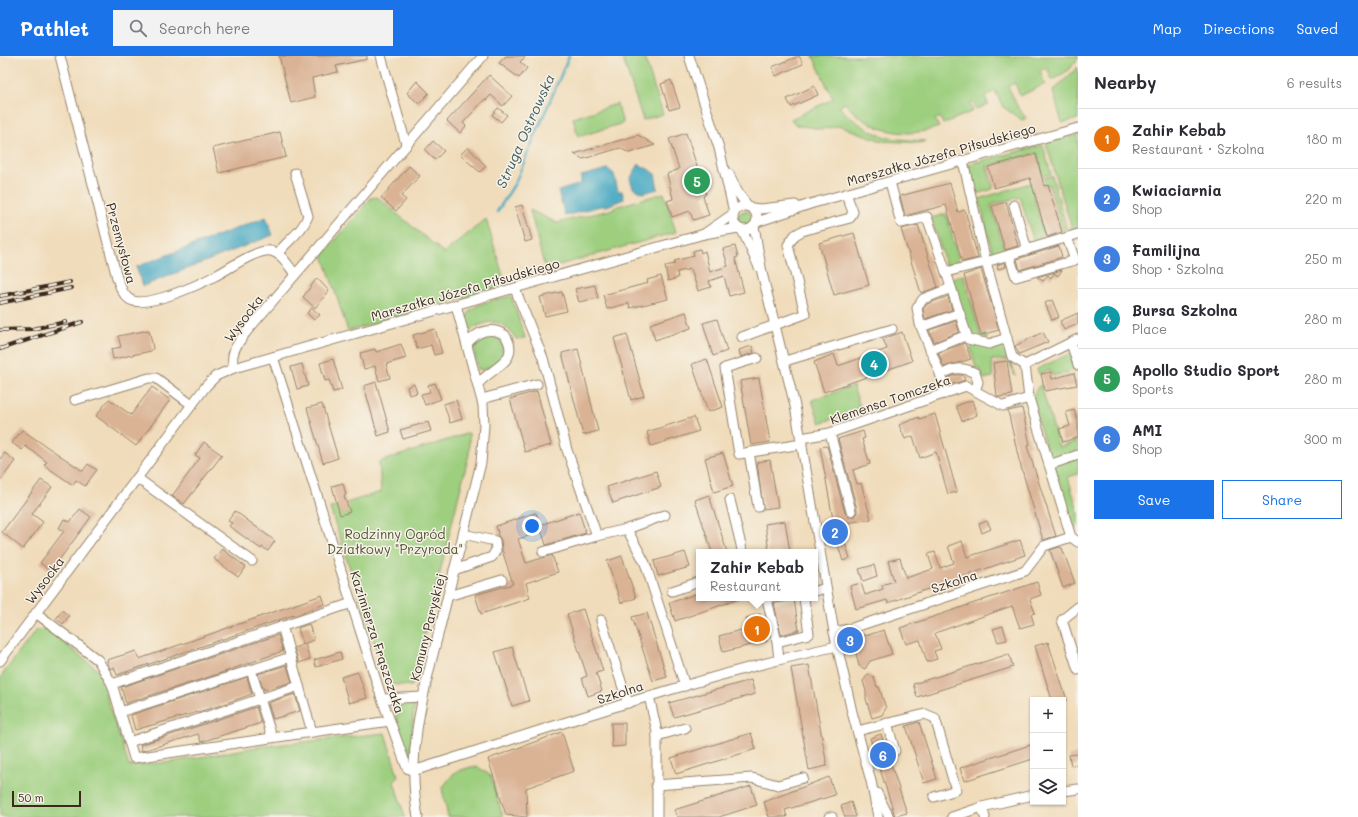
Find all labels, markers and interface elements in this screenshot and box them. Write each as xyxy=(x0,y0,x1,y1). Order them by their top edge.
search box xyxy=(113,10,393,46)
text: Pathlet xyxy=(20,16,89,41)
icon: search xyxy=(127,17,149,39)
text: Search here xyxy=(159,18,250,38)
text: Map xyxy=(1153,19,1181,38)
text: Directions xyxy=(1203,19,1274,38)
text: Saved xyxy=(1296,19,1338,38)
water label: Struga Ostrowska xyxy=(491,71,559,191)
text: Nearby xyxy=(1094,71,1156,93)
text: 6 results xyxy=(1287,74,1342,91)
street label: Marszałka Józefa Piłsudskiego xyxy=(845,119,1038,189)
text: Zahir Kebab xyxy=(1132,120,1226,140)
text: 1 xyxy=(1104,130,1110,147)
text: 180 m xyxy=(1306,130,1342,147)
text: Restaurant · Szkolna xyxy=(1132,140,1265,157)
pin: 5 xyxy=(684,166,710,196)
text: Kwiaciarnia xyxy=(1132,180,1222,200)
text: 2 xyxy=(1103,190,1111,207)
text: 220 m xyxy=(1305,190,1342,207)
text: Shop xyxy=(1132,200,1162,217)
street label: Przemysłowa xyxy=(103,201,141,285)
text: Familijna xyxy=(1132,240,1200,260)
text: 3 xyxy=(1103,250,1111,267)
text: 250 m xyxy=(1305,250,1342,267)
street label: Marszałka Józefa Piłsudskiego xyxy=(369,254,562,324)
text: Shop · Szkolna xyxy=(1132,260,1224,277)
street label: Wysocka xyxy=(220,291,266,345)
text: Bursa Szkolna xyxy=(1132,300,1238,320)
text: 4 xyxy=(1103,310,1111,327)
text: 280 m xyxy=(1304,310,1342,327)
text: Place xyxy=(1132,320,1167,337)
pin: 4 xyxy=(861,349,887,379)
text: Apollo Studio Sport xyxy=(1132,360,1280,380)
street label: Klemensa Tomczeka xyxy=(827,370,953,428)
text: 5 xyxy=(1103,370,1111,387)
text: 280 m xyxy=(1304,370,1342,387)
text: Sports xyxy=(1132,380,1174,397)
text: AMI xyxy=(1132,420,1162,440)
text: 6 xyxy=(1103,430,1111,447)
text: 300 m xyxy=(1304,430,1342,447)
text: Shop xyxy=(1132,440,1162,457)
button: Save xyxy=(1094,480,1214,519)
button: Share xyxy=(1222,480,1342,519)
your location xyxy=(522,516,542,536)
pin: 2 xyxy=(822,517,848,547)
park label: Rodzinny Ogród Działkowy "Przyroda" xyxy=(327,525,463,557)
popup xyxy=(696,549,818,601)
street label: Wysocka xyxy=(21,553,67,607)
text: Zahir Kebab xyxy=(710,557,804,577)
street label: Szkolna xyxy=(929,566,979,596)
street label: Kazimierza Frąszczaka xyxy=(347,569,409,715)
street label: Komuny Paryskiej xyxy=(405,571,449,683)
text: Restaurant xyxy=(710,577,781,594)
pin: 1 xyxy=(744,614,770,644)
pin: 3 xyxy=(837,625,863,655)
street label: Szkolna xyxy=(595,677,645,707)
map controls xyxy=(1030,697,1066,805)
button: + xyxy=(1030,697,1066,733)
button: − xyxy=(1030,733,1066,769)
pin: 6 xyxy=(870,740,896,770)
button: layers xyxy=(1030,769,1066,805)
scale bar xyxy=(12,789,81,808)
text: 50 m xyxy=(18,790,44,805)

